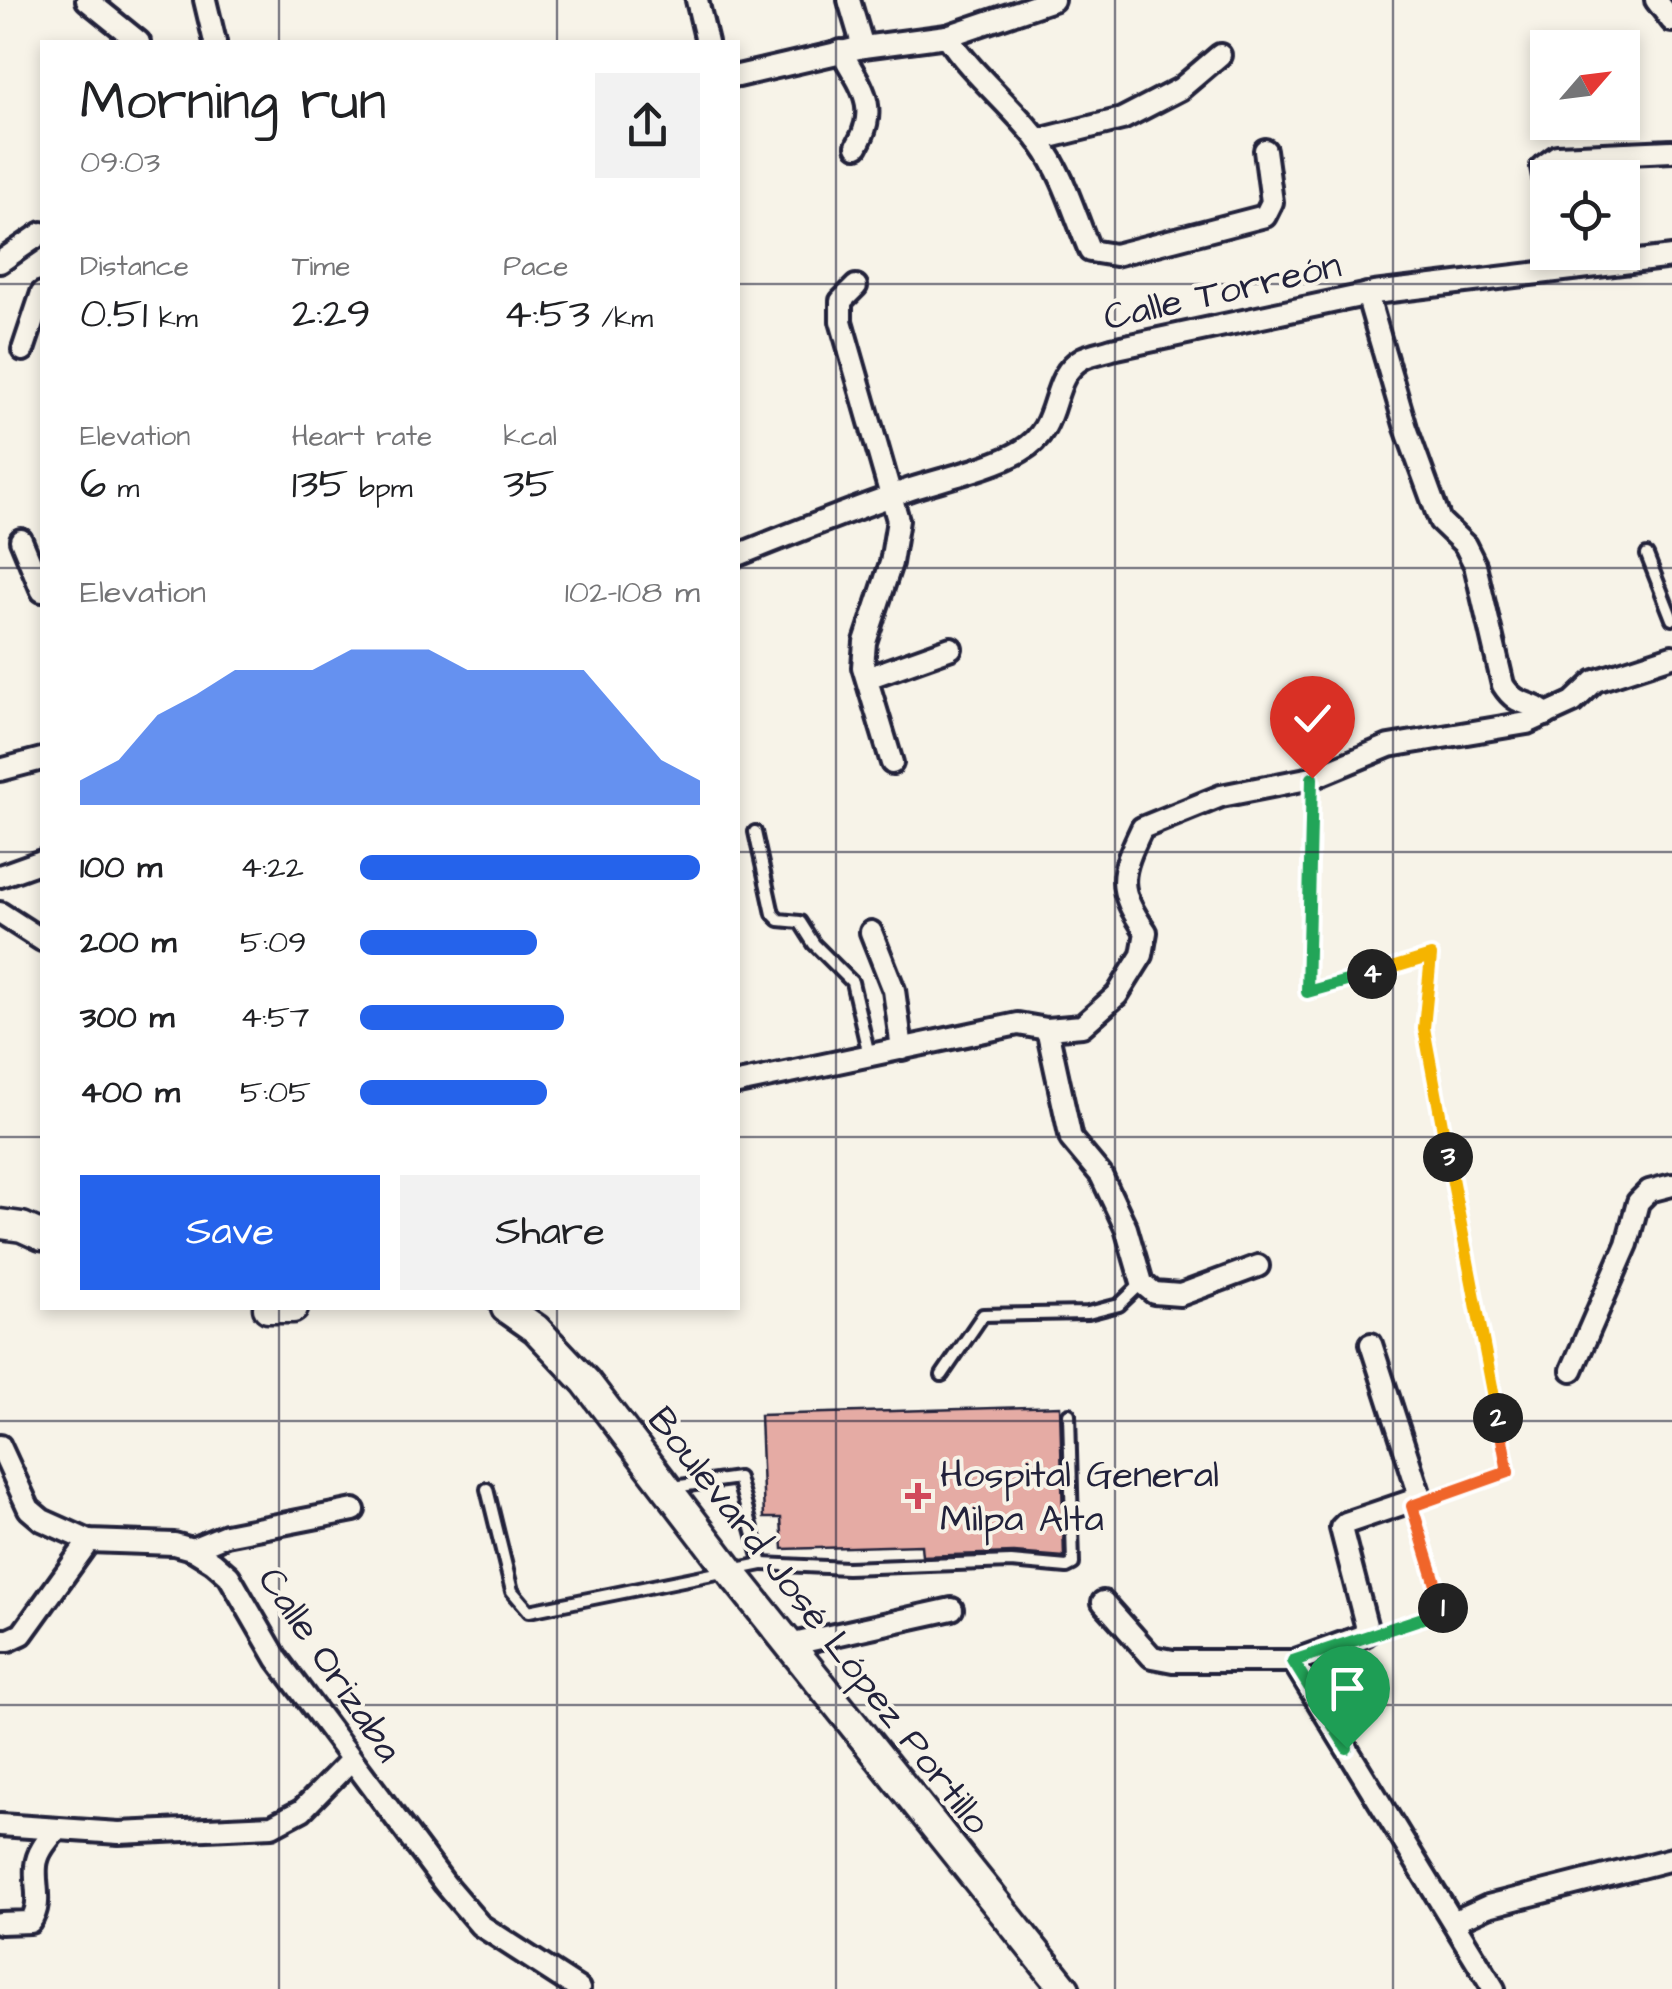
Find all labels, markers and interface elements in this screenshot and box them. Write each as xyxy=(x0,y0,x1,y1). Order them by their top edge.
north arrow xyxy=(1530,30,1640,140)
map controls xyxy=(1530,30,1640,270)
text: Morning run xyxy=(80,64,386,140)
button: share xyxy=(595,73,700,178)
text: 09:03 xyxy=(80,140,160,185)
button: locate xyxy=(1530,160,1640,270)
street label: Calle Torreón xyxy=(1099,239,1346,344)
text: Distance xyxy=(80,247,189,286)
text: Time xyxy=(292,247,350,286)
text: Pace xyxy=(503,247,568,286)
text: 0.51 xyxy=(80,286,148,344)
text: 2:29 xyxy=(292,286,371,344)
text: 4:53 xyxy=(503,286,590,344)
text: km xyxy=(148,299,198,338)
text: /km xyxy=(590,299,653,338)
text: Elevation xyxy=(80,417,190,456)
text: Heart rate xyxy=(292,417,432,456)
text: kcal xyxy=(503,417,557,456)
text: 6 xyxy=(80,456,106,514)
text: 135 xyxy=(292,456,348,514)
text: 35 xyxy=(503,456,554,514)
text: m xyxy=(106,469,139,508)
text: bpm xyxy=(348,469,412,508)
text: Elevation xyxy=(80,570,206,615)
text: 102–108 m xyxy=(565,570,700,615)
pin xyxy=(1270,676,1355,779)
icon: check xyxy=(1285,691,1340,746)
text: 100 m xyxy=(80,845,162,890)
text: 4:22 xyxy=(240,845,304,890)
text: 200 m xyxy=(80,920,176,965)
text: 5:09 xyxy=(240,920,306,965)
pin: 4 xyxy=(1347,949,1397,999)
text: 4 xyxy=(1362,954,1382,993)
text: 300 m xyxy=(80,995,174,1040)
text: 4:57 xyxy=(240,995,309,1040)
text: 400 m xyxy=(80,1070,180,1115)
text: 5:05 xyxy=(240,1070,311,1115)
pin: 3 xyxy=(1423,1132,1473,1182)
text: 3 xyxy=(1441,1137,1455,1176)
button: Save xyxy=(80,1175,380,1290)
button: Share xyxy=(400,1175,700,1290)
pin: 2 xyxy=(1473,1393,1523,1443)
street label: Boulevard José López Portillo xyxy=(635,1397,1002,1846)
text: 2 xyxy=(1490,1398,1506,1437)
place label: Hospital General Milpa Alta xyxy=(940,1450,1219,1546)
marker: Hospital General Milpa Alta xyxy=(905,1483,931,1509)
street label: Calle Orizaba xyxy=(245,1557,414,1773)
pin: 1 xyxy=(1418,1583,1468,1633)
text: 1 xyxy=(1441,1588,1445,1627)
pin xyxy=(1305,1646,1390,1749)
icon: arrive xyxy=(1320,1661,1375,1716)

